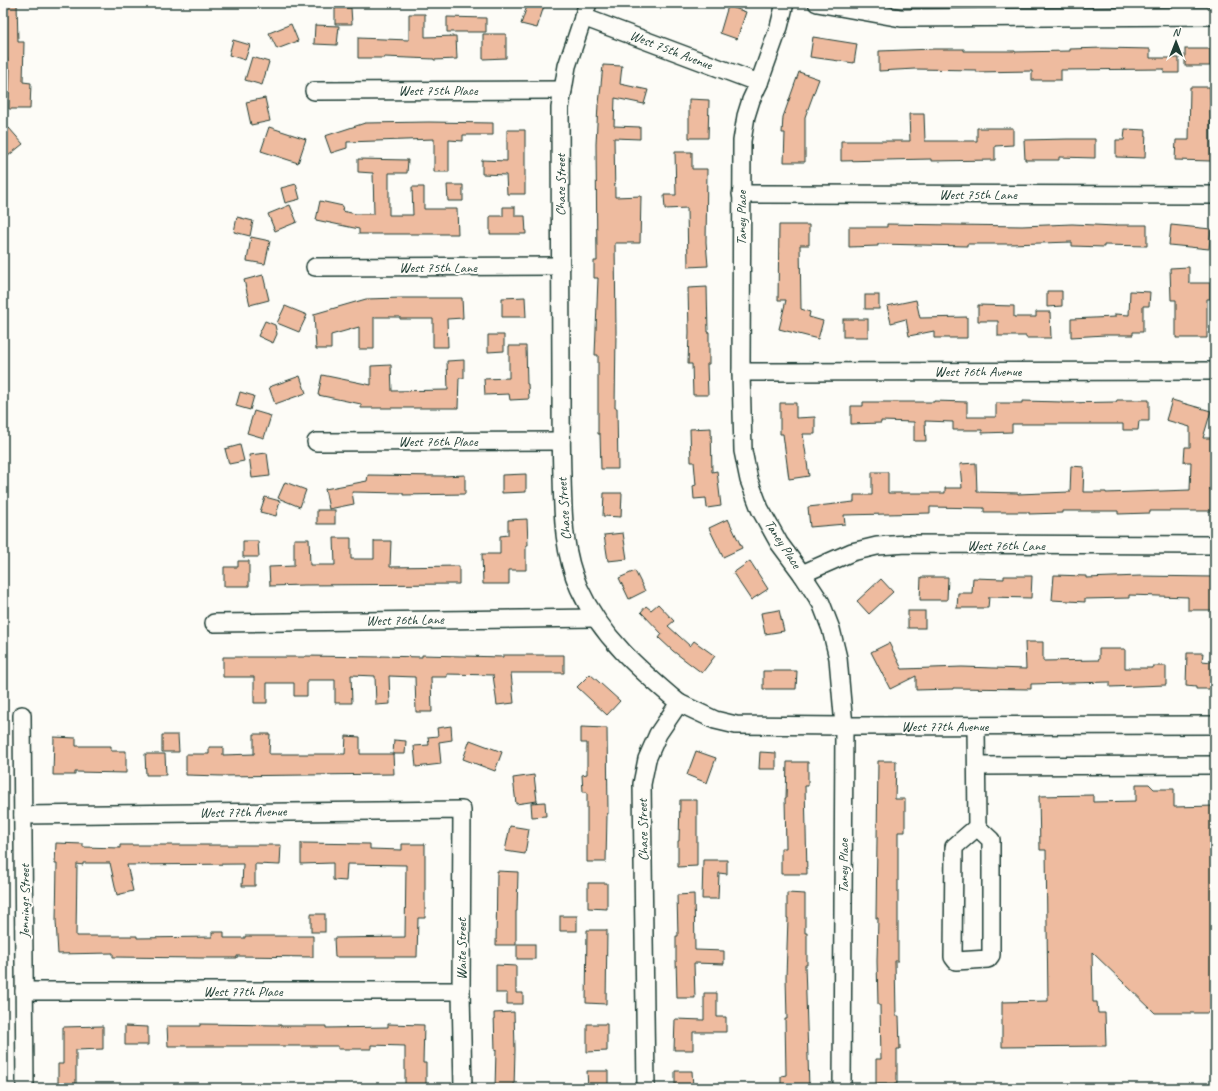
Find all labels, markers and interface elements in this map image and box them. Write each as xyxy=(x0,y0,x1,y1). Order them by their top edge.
north arrow xyxy=(1156,22,1196,62)
text: N xyxy=(1173,25,1182,39)
street label: West 75th Avenue xyxy=(627,27,716,74)
street label: West 75th Place xyxy=(398,82,479,99)
street label: Chase Street xyxy=(552,153,569,216)
street label: West 75th Lane xyxy=(939,186,1018,203)
street label: Taney Place xyxy=(733,189,750,245)
street label: West 75th Lane xyxy=(399,259,478,276)
street label: West 76th Avenue xyxy=(935,363,1023,380)
street label: West 76th Place xyxy=(398,433,479,450)
street label: Chase Street xyxy=(553,476,575,541)
street label: Taney Place xyxy=(761,517,806,573)
street label: West 76th Lane xyxy=(967,537,1046,554)
street label: West 76th Lane xyxy=(366,611,445,629)
street label: West 77th Avenue xyxy=(902,718,990,735)
street label: Chase Street xyxy=(634,797,652,861)
street label: West 77th Avenue xyxy=(199,803,288,821)
street label: Taney Place xyxy=(835,837,852,893)
street label: Jennings Street xyxy=(16,863,33,939)
street label: Waite Street xyxy=(453,917,470,980)
street label: West 77th Place xyxy=(203,983,284,1000)

